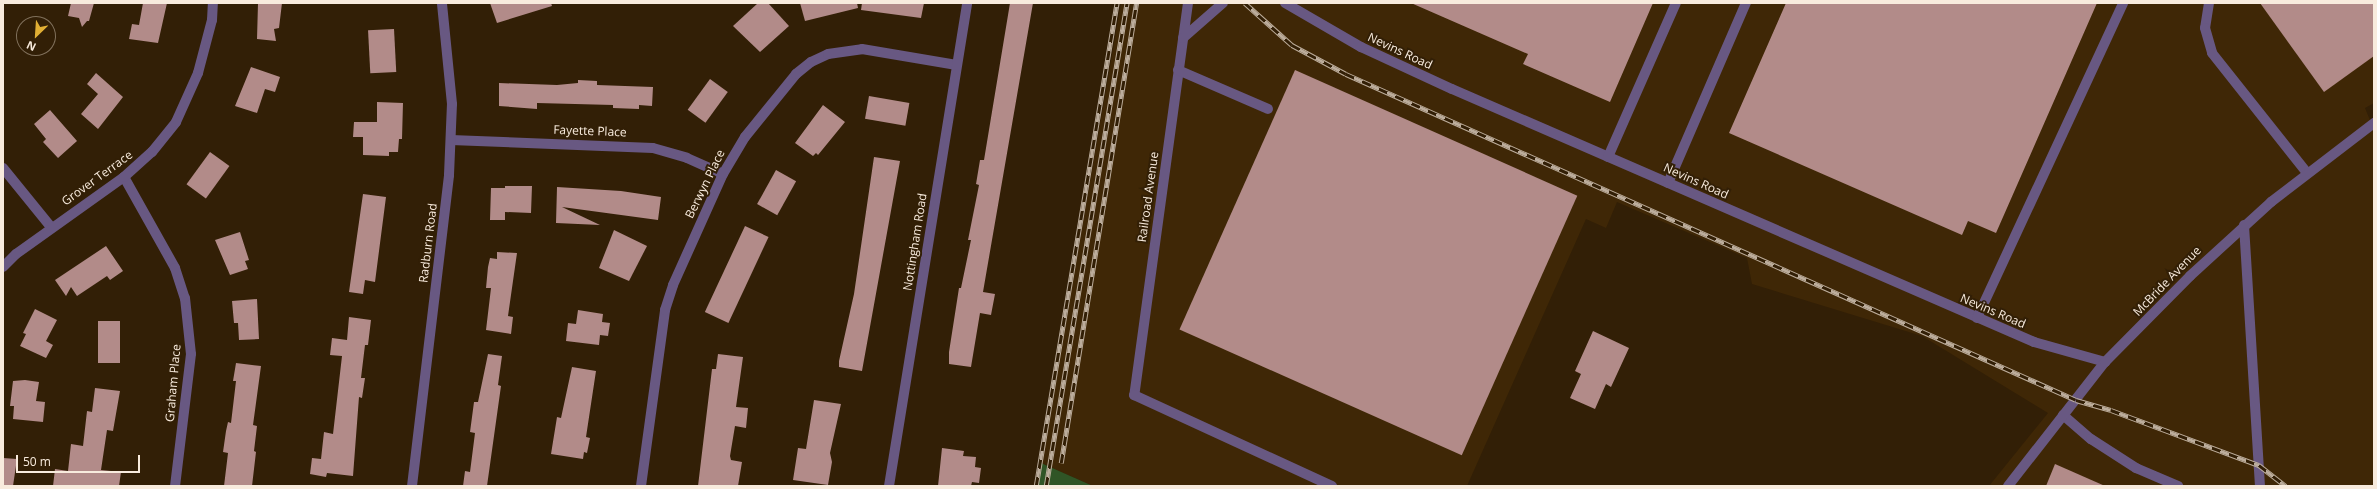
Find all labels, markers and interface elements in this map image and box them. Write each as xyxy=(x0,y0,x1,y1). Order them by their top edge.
north arrow xyxy=(16,16,56,56)
street label: Nevins Road xyxy=(1365,30,1435,72)
text: N xyxy=(24,38,38,55)
street label: Fayette Place xyxy=(553,123,627,139)
street label: Berwyn Place xyxy=(682,147,728,221)
street label: Grover Terrace xyxy=(59,148,135,208)
street label: Railroad Avenue xyxy=(1135,151,1161,243)
street label: Nevins Road xyxy=(1661,160,1731,202)
street label: Nottingham Road xyxy=(900,192,930,292)
street label: Radburn Road xyxy=(416,202,440,284)
street label: McBride Avenue xyxy=(2130,243,2204,319)
street label: Nevins Road xyxy=(1958,291,2028,331)
street label: Graham Place xyxy=(162,344,184,422)
scale bar xyxy=(18,447,142,473)
text: 50 m xyxy=(23,453,51,470)

